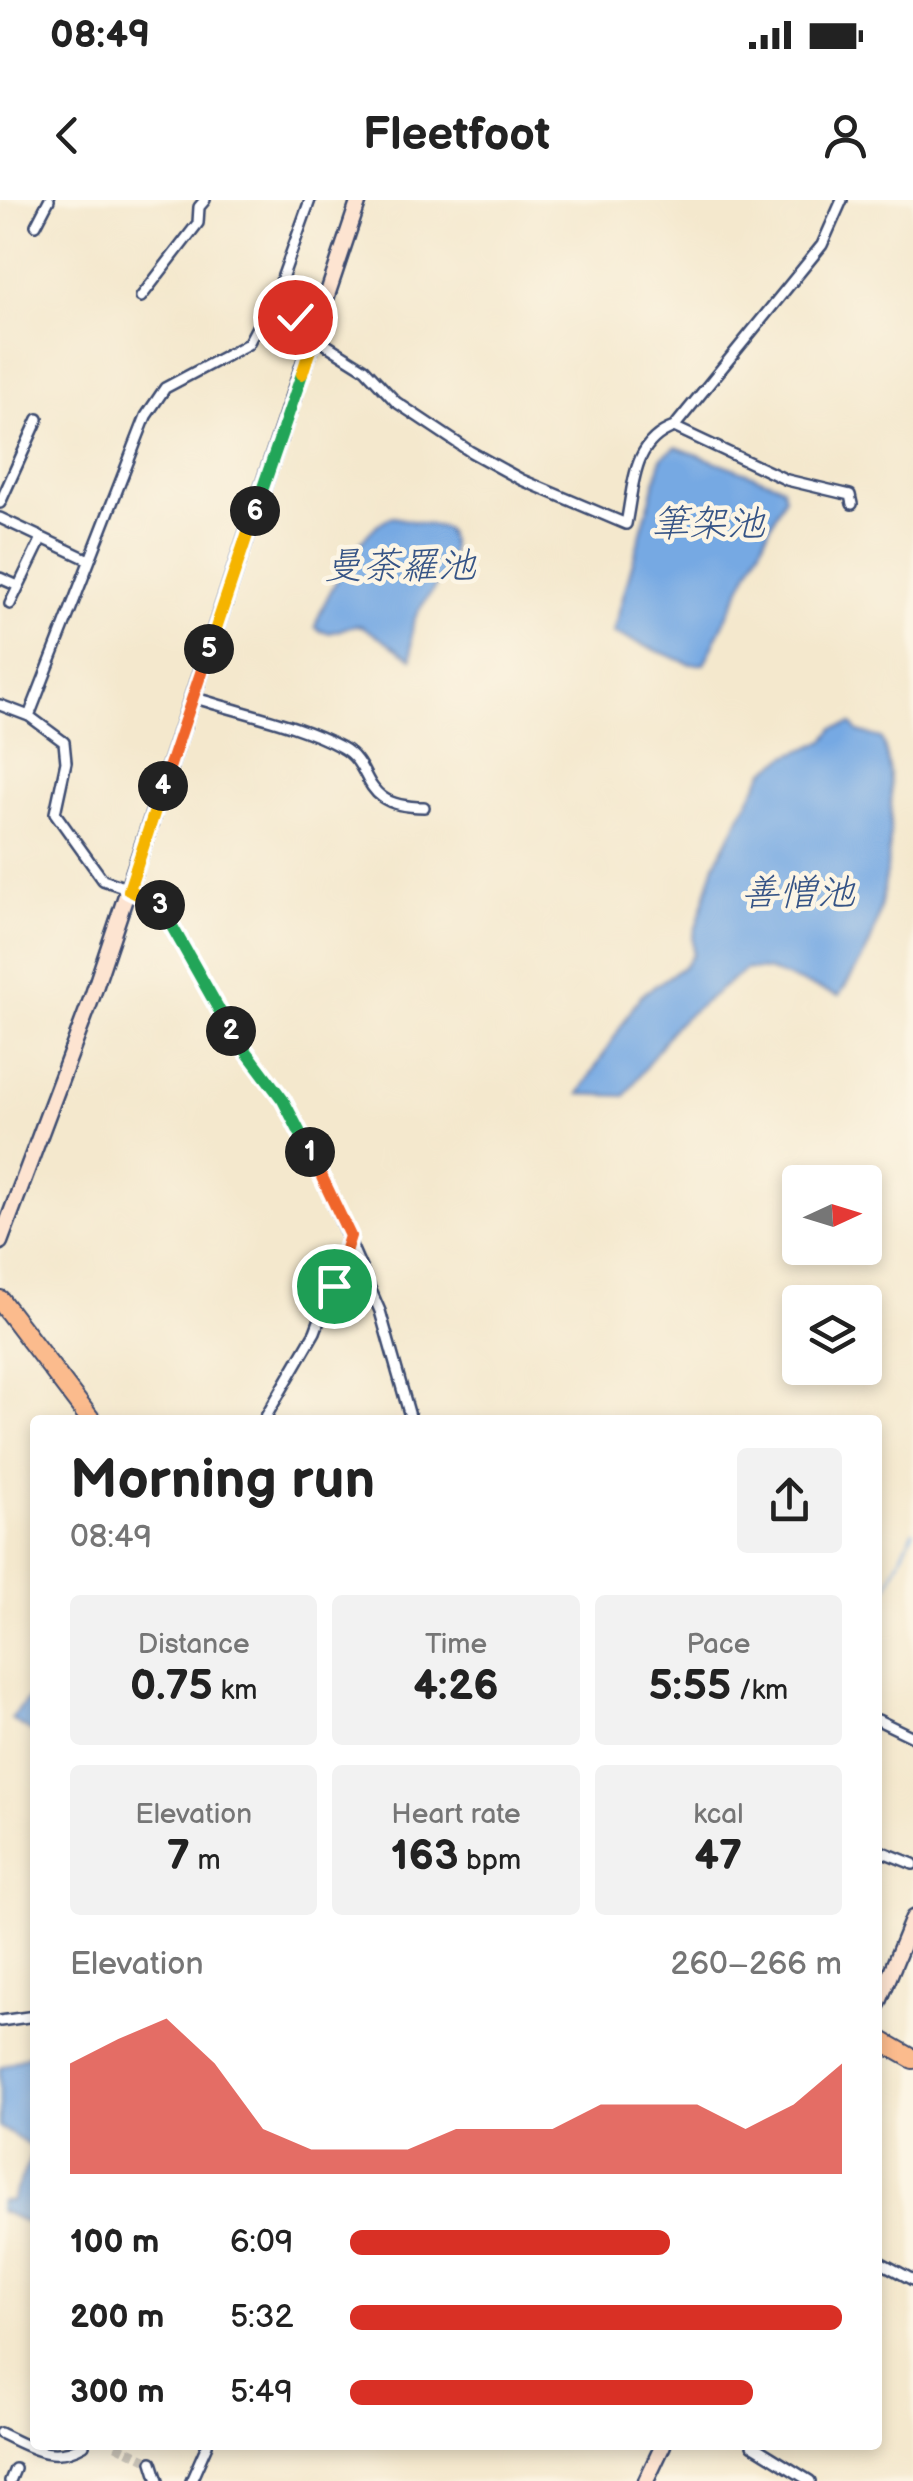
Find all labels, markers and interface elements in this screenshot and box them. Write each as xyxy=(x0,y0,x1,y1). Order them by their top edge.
text: 08:49 xyxy=(50,13,150,58)
icon: back xyxy=(40,108,95,163)
text: Fleetfoot xyxy=(363,108,550,163)
icon: person xyxy=(818,108,873,163)
pin xyxy=(253,275,338,360)
icon: check xyxy=(268,290,323,345)
pin: 6 xyxy=(230,486,280,536)
text: 6 xyxy=(247,494,263,527)
water label: 筆架池 xyxy=(651,502,766,547)
water label: 曼荼羅池 xyxy=(324,544,477,589)
pin: 5 xyxy=(184,624,234,674)
text: 5 xyxy=(201,632,217,665)
pin: 4 xyxy=(138,761,188,811)
text: 4 xyxy=(155,769,171,802)
water label: 善憎池 xyxy=(741,871,856,916)
pin: 3 xyxy=(135,880,185,930)
text: 3 xyxy=(152,888,168,921)
pin: 2 xyxy=(206,1006,256,1056)
text: 2 xyxy=(223,1014,239,1047)
pin: 1 xyxy=(285,1127,335,1177)
text: 1 xyxy=(304,1135,316,1168)
north arrow xyxy=(782,1165,882,1265)
map controls xyxy=(782,1165,882,1385)
pin xyxy=(292,1244,377,1329)
icon: arrive xyxy=(307,1259,362,1314)
button: layers xyxy=(782,1285,882,1385)
text: Morning run xyxy=(70,1447,375,1514)
button: share xyxy=(737,1448,842,1553)
text: 08:49 xyxy=(70,1518,152,1557)
text: Distance xyxy=(138,1628,250,1661)
text: Time xyxy=(425,1628,487,1661)
text: Pace xyxy=(686,1628,750,1661)
text: 0.75 xyxy=(130,1661,213,1712)
text: 4:26 xyxy=(413,1661,499,1712)
text: 5:55 xyxy=(648,1661,731,1712)
text: km xyxy=(213,1674,257,1707)
text: /km xyxy=(731,1674,788,1707)
text: Elevation xyxy=(135,1798,252,1831)
text: Heart rate xyxy=(391,1798,521,1831)
text: kcal xyxy=(693,1798,743,1831)
text: 7 xyxy=(167,1831,190,1882)
text: 163 xyxy=(391,1831,458,1882)
text: 47 xyxy=(694,1831,742,1882)
text: m xyxy=(190,1844,221,1877)
text: bpm xyxy=(458,1844,521,1877)
text: Elevation xyxy=(70,1945,203,1984)
text: 260–266 m xyxy=(671,1945,842,1984)
text: 100 m xyxy=(70,2223,159,2262)
text: 6:09 xyxy=(230,2223,293,2262)
text: 200 m xyxy=(70,2298,164,2337)
text: 5:32 xyxy=(230,2298,293,2337)
text: 300 m xyxy=(70,2373,165,2412)
text: 5:49 xyxy=(230,2373,293,2412)

